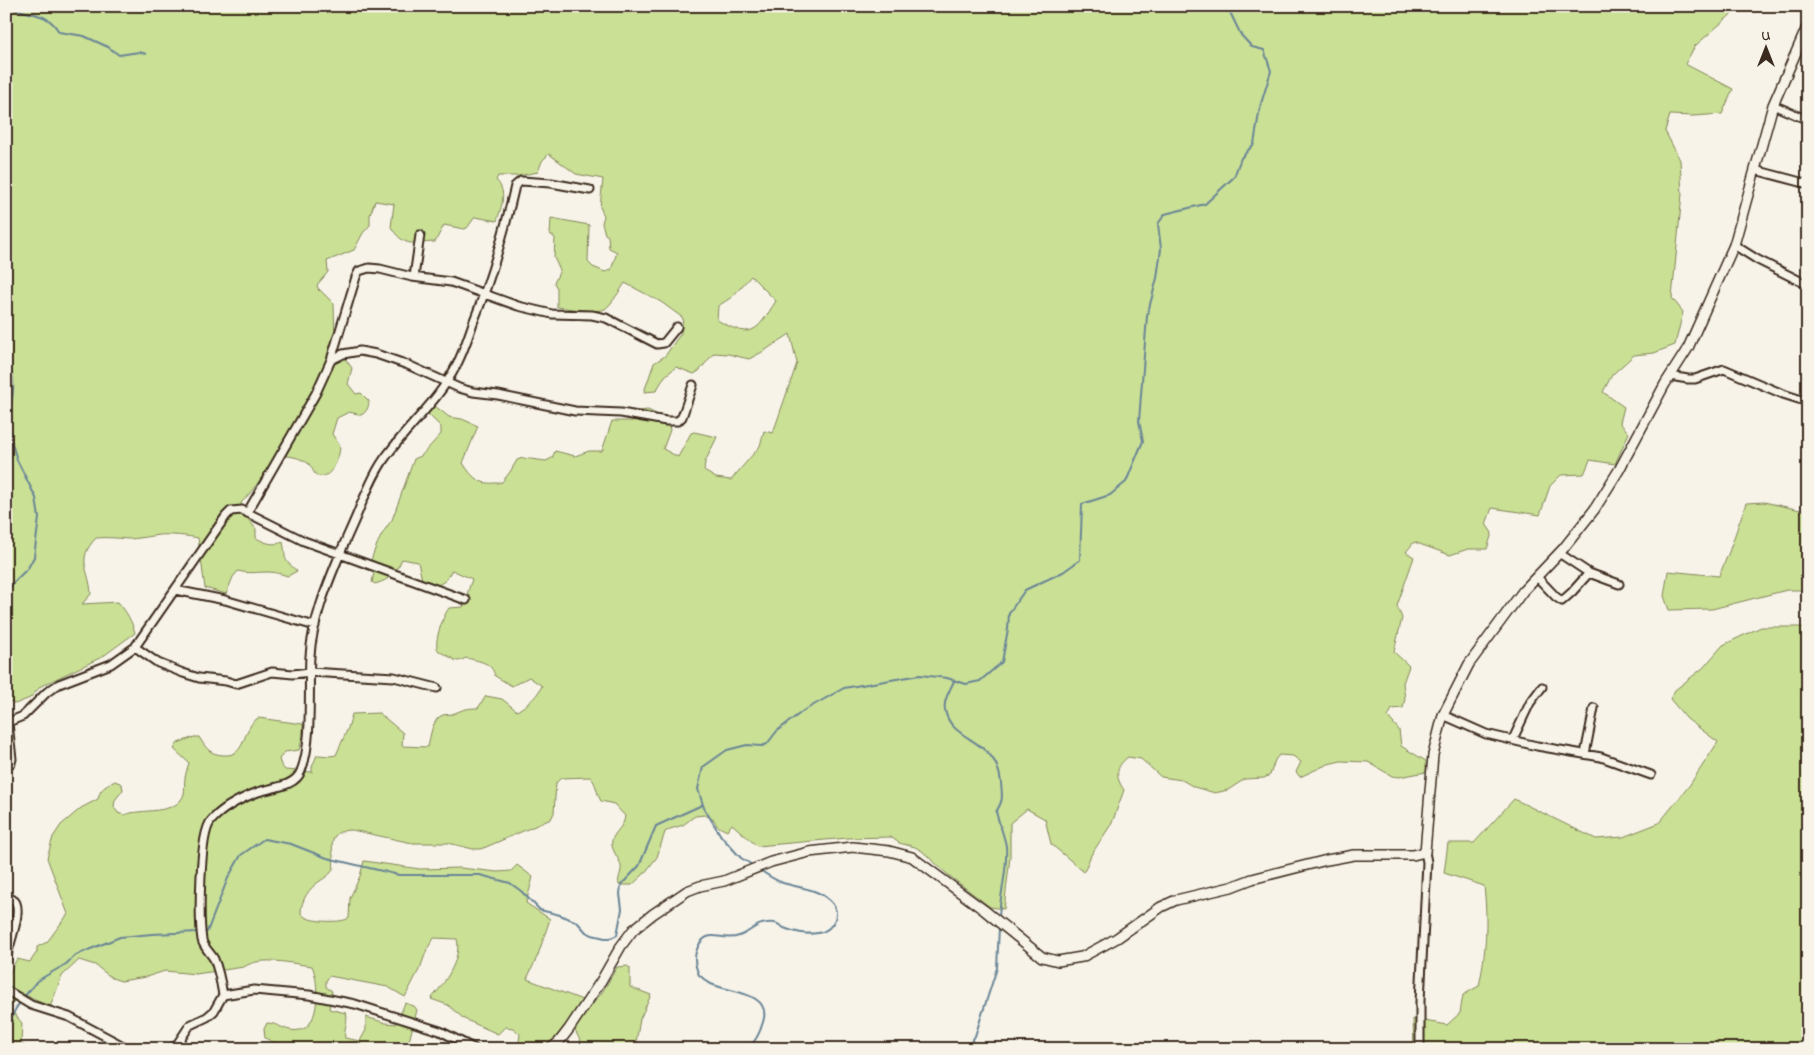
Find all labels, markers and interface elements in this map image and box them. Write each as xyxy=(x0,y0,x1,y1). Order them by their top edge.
north arrow xyxy=(1742,22,1792,72)
text: U xyxy=(1762,26,1771,47)

